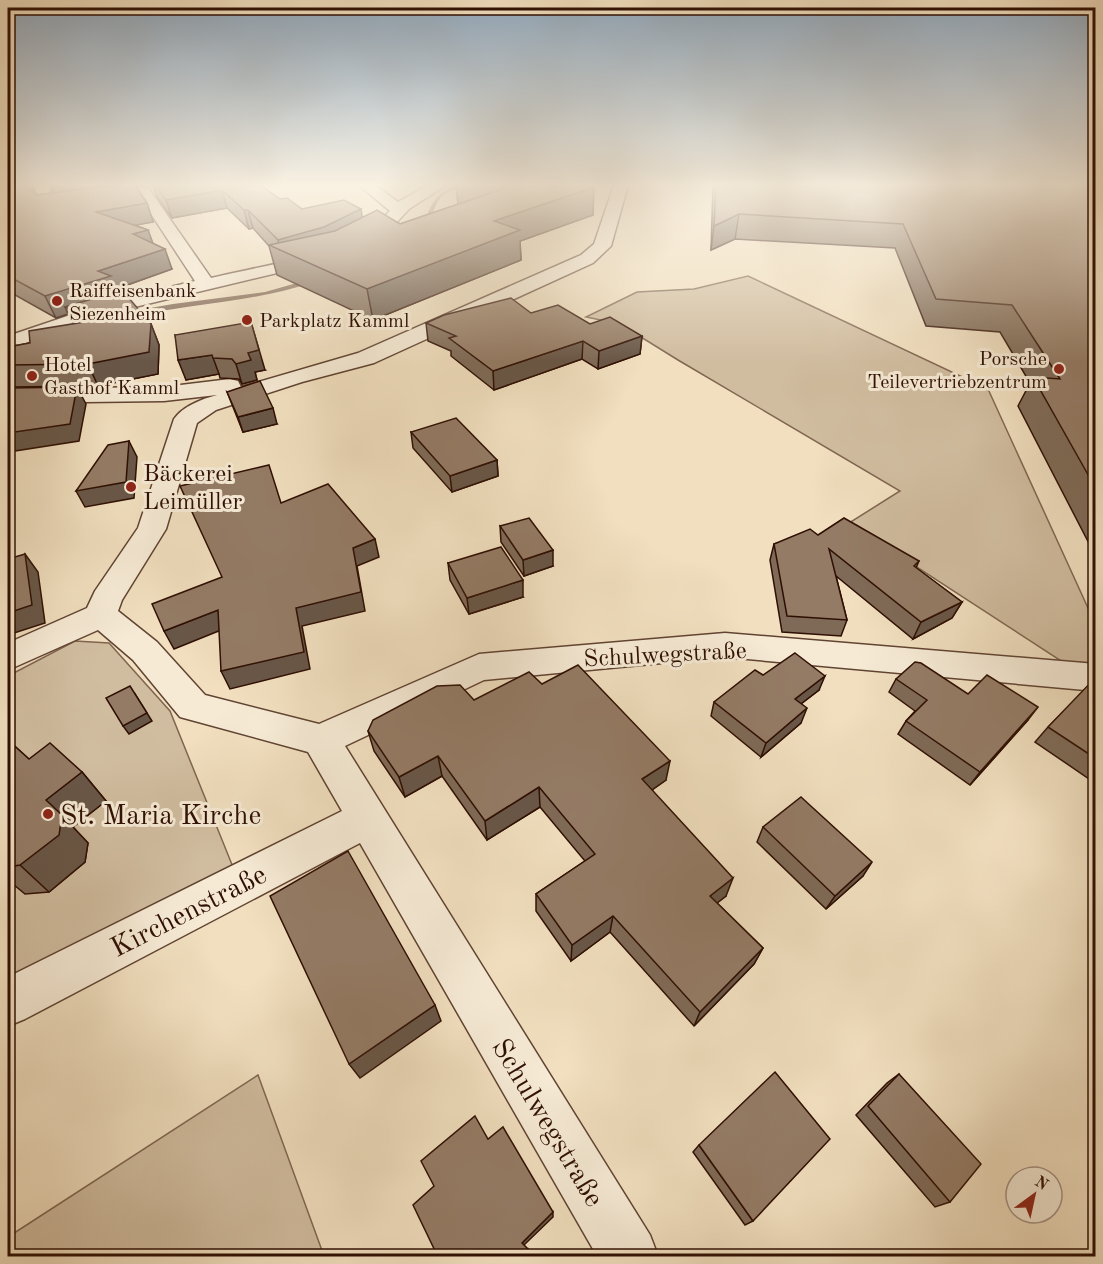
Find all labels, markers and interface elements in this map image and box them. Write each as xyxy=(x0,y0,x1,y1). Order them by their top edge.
place label: Raiffeisenbank Siezenheim xyxy=(69,282,196,325)
marker: Raiffeisenbank Siezenheim xyxy=(50,294,64,308)
place label: Parkplatz Kamml xyxy=(259,312,409,332)
marker: Parkplatz Kamml xyxy=(240,313,254,327)
place label: Porsche Teilevertriebzentrum xyxy=(867,350,1047,393)
place label: Hotel Gasthof Kamml xyxy=(44,356,179,399)
marker: Porsche Teilevertriebzentrum xyxy=(1052,362,1066,376)
marker: Hotel Gasthof Kamml xyxy=(25,369,39,383)
place label: Bäckerei Leimüller xyxy=(143,463,242,515)
marker: Bäckerei Leimüller xyxy=(124,480,138,494)
street label: Schulwegstraße xyxy=(583,640,747,672)
place label: St. Maria Kirche xyxy=(60,803,261,831)
marker: St. Maria Kirche xyxy=(41,807,55,821)
street label: Kirchenstraße xyxy=(107,861,272,964)
street label: Schulwegstraße xyxy=(485,1035,608,1212)
north arrow xyxy=(1004,1165,1064,1225)
text: N xyxy=(1032,1174,1051,1195)

